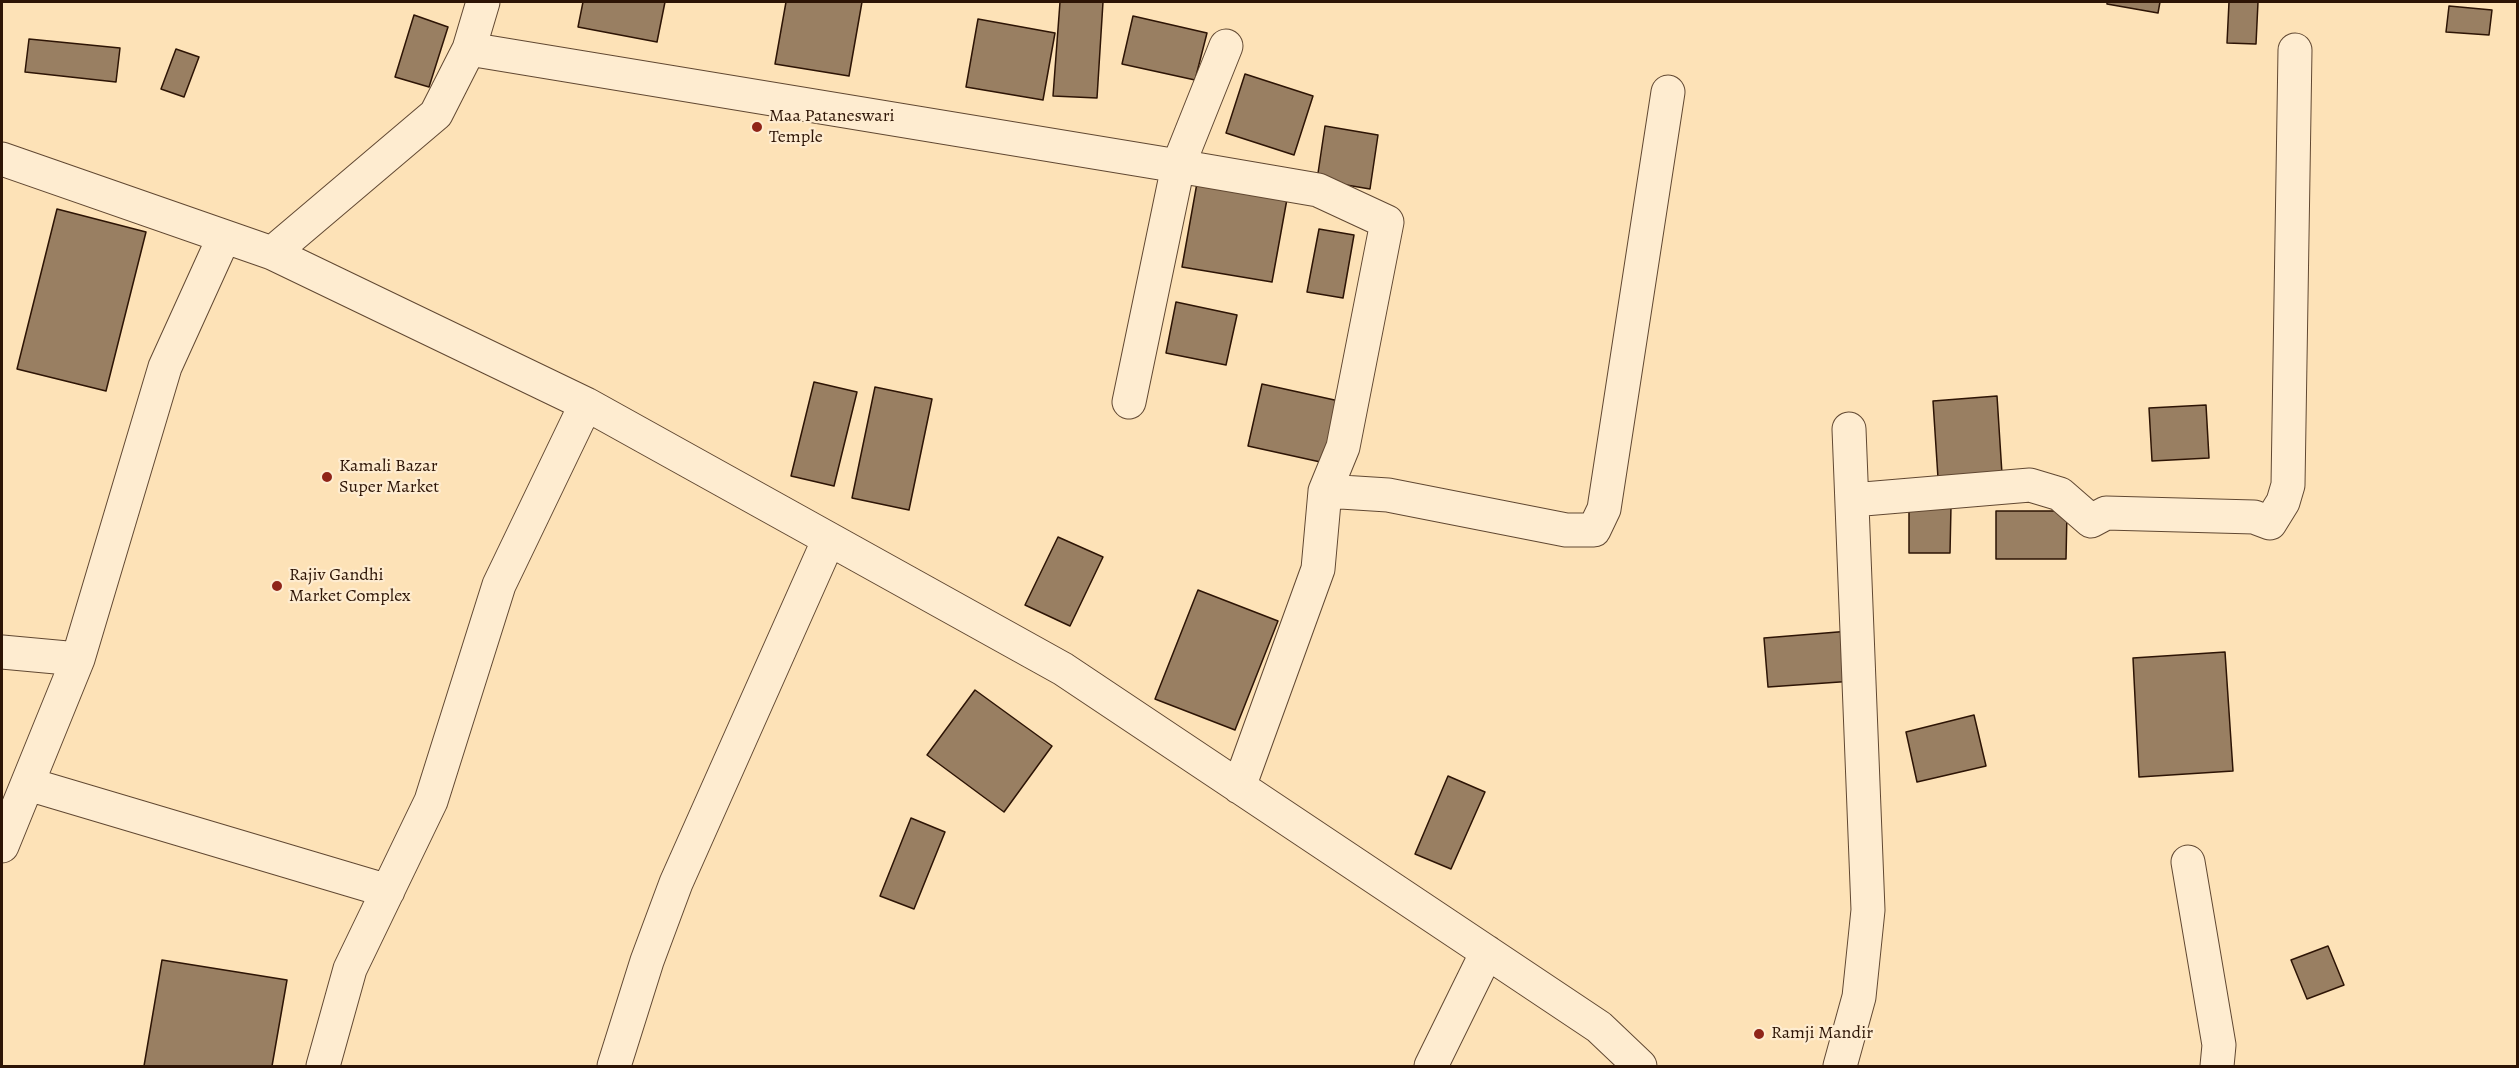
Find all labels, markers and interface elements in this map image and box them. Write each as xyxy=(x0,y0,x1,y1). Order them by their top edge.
place label: Maa Pataneswari Temple xyxy=(769,106,895,148)
marker: Maa Pataneswari Temple xyxy=(750,120,764,134)
place label: Kamali Bazar Super Market xyxy=(339,456,439,498)
marker: Kamali Bazar Super Market xyxy=(320,470,334,484)
place label: Rajiv Gandhi Market Complex xyxy=(289,565,410,608)
marker: Rajiv Gandhi Market Complex xyxy=(270,579,284,593)
place label: Ramji Mandir xyxy=(1771,1023,1873,1045)
marker: Ramji Mandir xyxy=(1752,1027,1766,1041)

